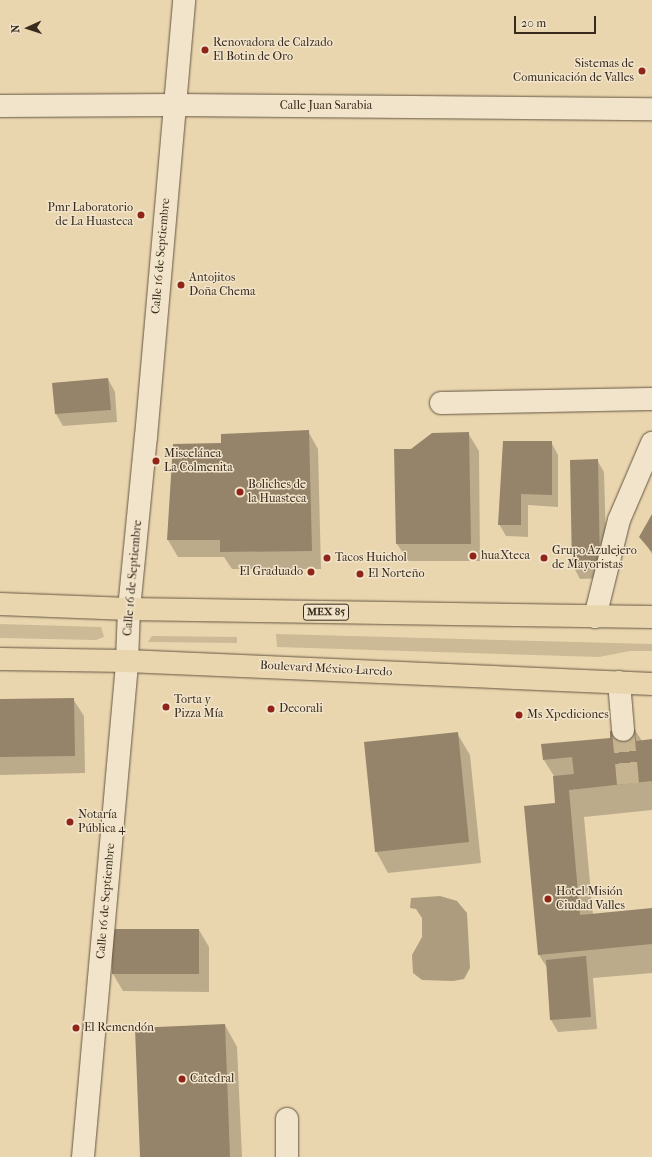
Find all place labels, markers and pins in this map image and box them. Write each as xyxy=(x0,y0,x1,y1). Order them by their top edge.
place label: Renovadora de Calzado El Botin de Oro xyxy=(213,36,333,64)
marker: Renovadora de Calzado El Botin de Oro xyxy=(200,45,210,55)
place label: Sistemas de Comunicación de Valles xyxy=(513,57,634,85)
marker: Sistemas de Comunicación de Valles xyxy=(637,66,647,76)
place label: Pmr Laboratorio de La Huasteca xyxy=(47,201,133,229)
marker: Pmr Laboratorio de La Huasteca xyxy=(136,210,146,220)
place label: Antojitos Doña Chema xyxy=(189,271,255,299)
marker: Antojitos Doña Chema xyxy=(176,280,186,290)
place label: Miscelánea La Colmenita xyxy=(164,447,233,475)
marker: Miscelánea La Colmenita xyxy=(151,456,161,466)
place label: Boliches de la Huasteca xyxy=(248,478,307,506)
marker: Boliches de la Huasteca xyxy=(235,487,245,497)
place label: Grupo Azulejero de Mayoristas xyxy=(552,544,637,572)
place label: huaXteca xyxy=(481,549,530,563)
place label: Tacos Huichol xyxy=(335,551,407,565)
marker: huaXteca xyxy=(468,551,478,561)
marker: Tacos Huichol xyxy=(322,553,332,563)
marker: Grupo Azulejero de Mayoristas xyxy=(539,553,549,563)
place label: El Graduado xyxy=(239,565,303,579)
marker: El Graduado xyxy=(306,567,316,577)
place label: El Norteño xyxy=(368,567,424,581)
marker: El Norteño xyxy=(355,569,365,579)
place label: Torta y Pizza Mía xyxy=(174,693,224,721)
marker: Torta y Pizza Mía xyxy=(161,702,171,712)
place label: Decorali xyxy=(279,702,323,716)
marker: Decorali xyxy=(266,704,276,714)
place label: Ms Xpediciones xyxy=(527,708,609,722)
marker: Ms Xpediciones xyxy=(514,710,524,720)
place label: Notaría Pública 4 xyxy=(78,808,125,836)
marker: Notaría Pública 4 xyxy=(65,817,75,827)
place label: Hotel Misión Ciudad Valles xyxy=(556,885,625,913)
marker: Hotel Misión Ciudad Valles xyxy=(543,894,553,904)
place label: El Remendón xyxy=(84,1021,154,1035)
marker: El Remendón xyxy=(71,1023,81,1033)
place label: Catedral xyxy=(190,1072,234,1086)
marker: Catedral xyxy=(177,1074,187,1084)

